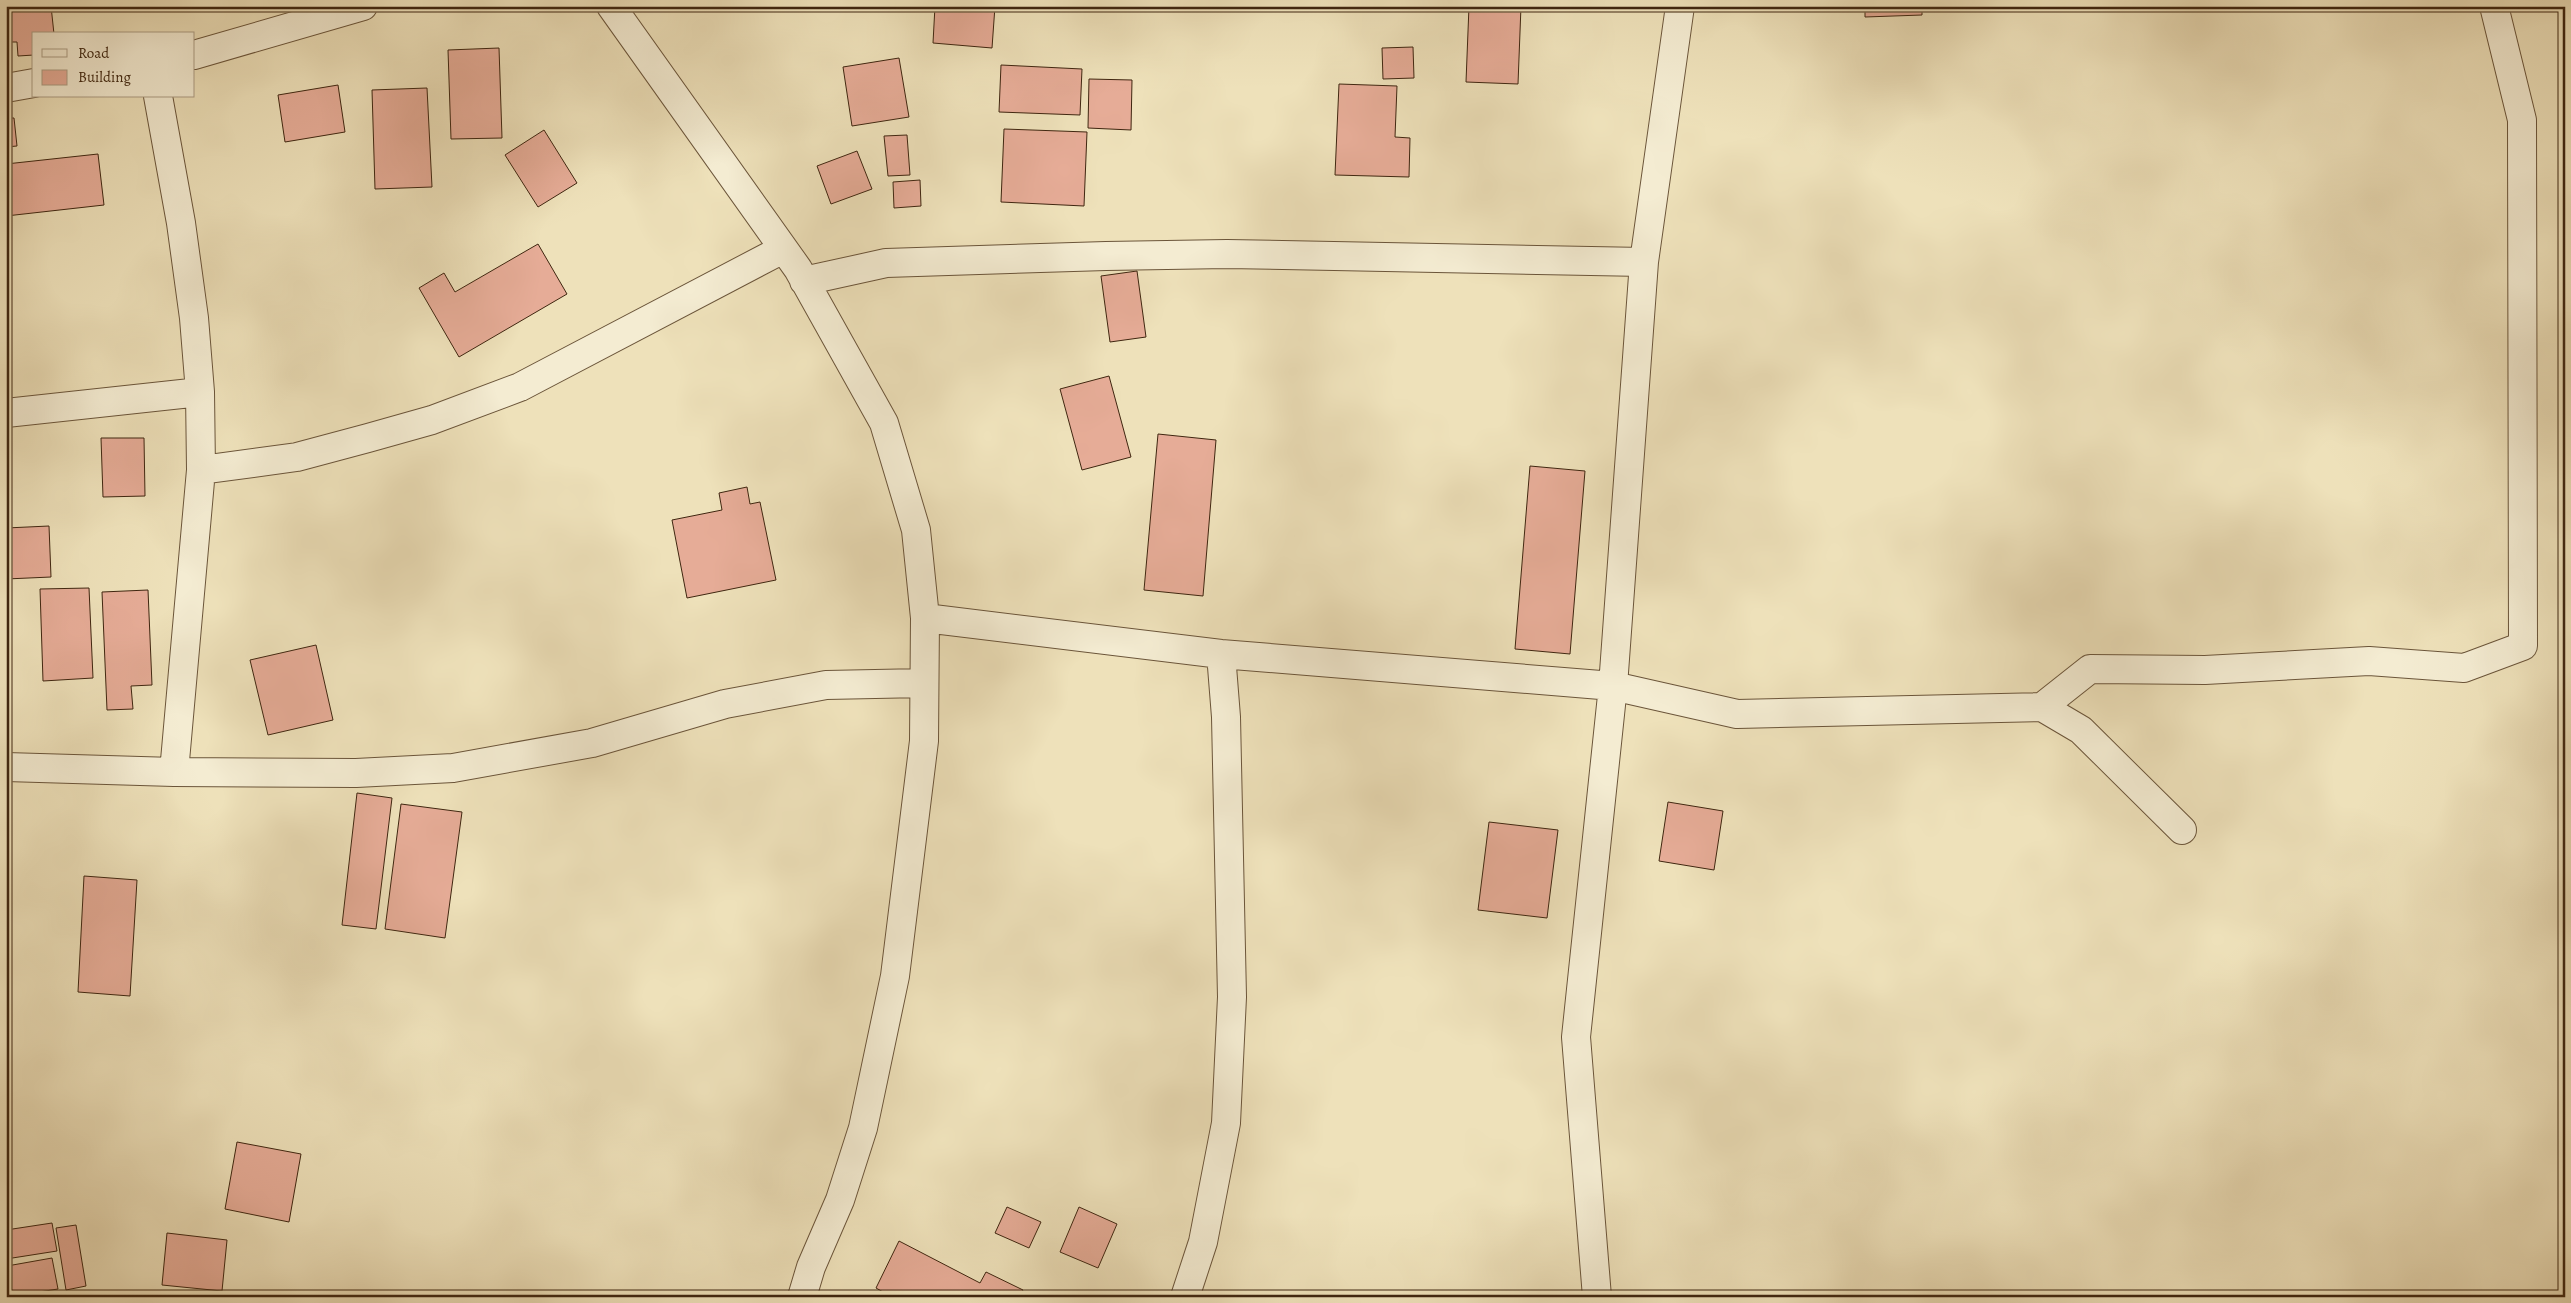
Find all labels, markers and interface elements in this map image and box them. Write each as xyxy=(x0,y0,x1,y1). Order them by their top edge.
legend xyxy=(32,32,195,98)
text: Road xyxy=(78,43,110,63)
text: Building xyxy=(78,67,131,87)

